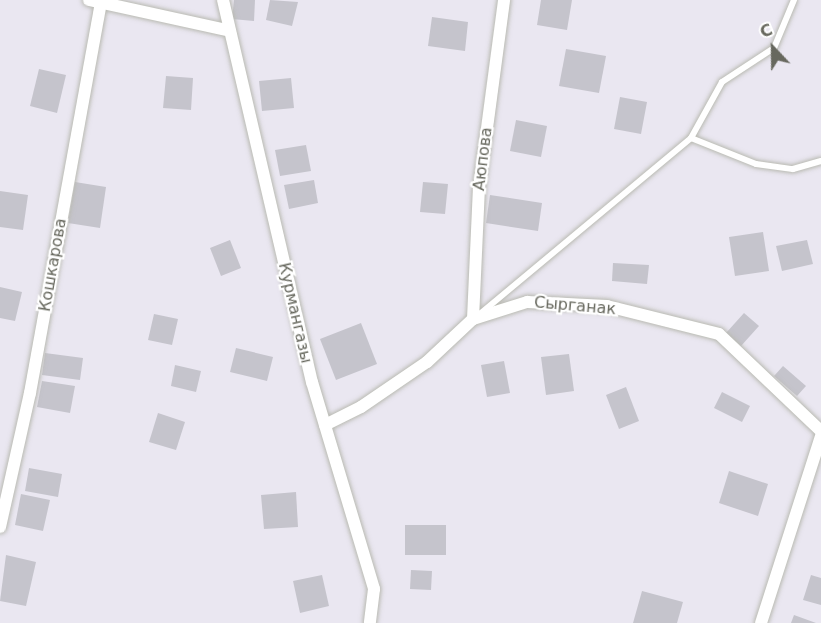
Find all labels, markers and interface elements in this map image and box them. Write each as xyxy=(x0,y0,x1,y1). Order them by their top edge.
north arrow xyxy=(743,18,803,78)
text: С xyxy=(757,20,775,42)
street label: Аюпова xyxy=(470,126,496,192)
street label: Кошкарова xyxy=(35,217,71,313)
street label: Курмангазы xyxy=(274,261,316,365)
street label: Сырганак xyxy=(533,293,617,319)

